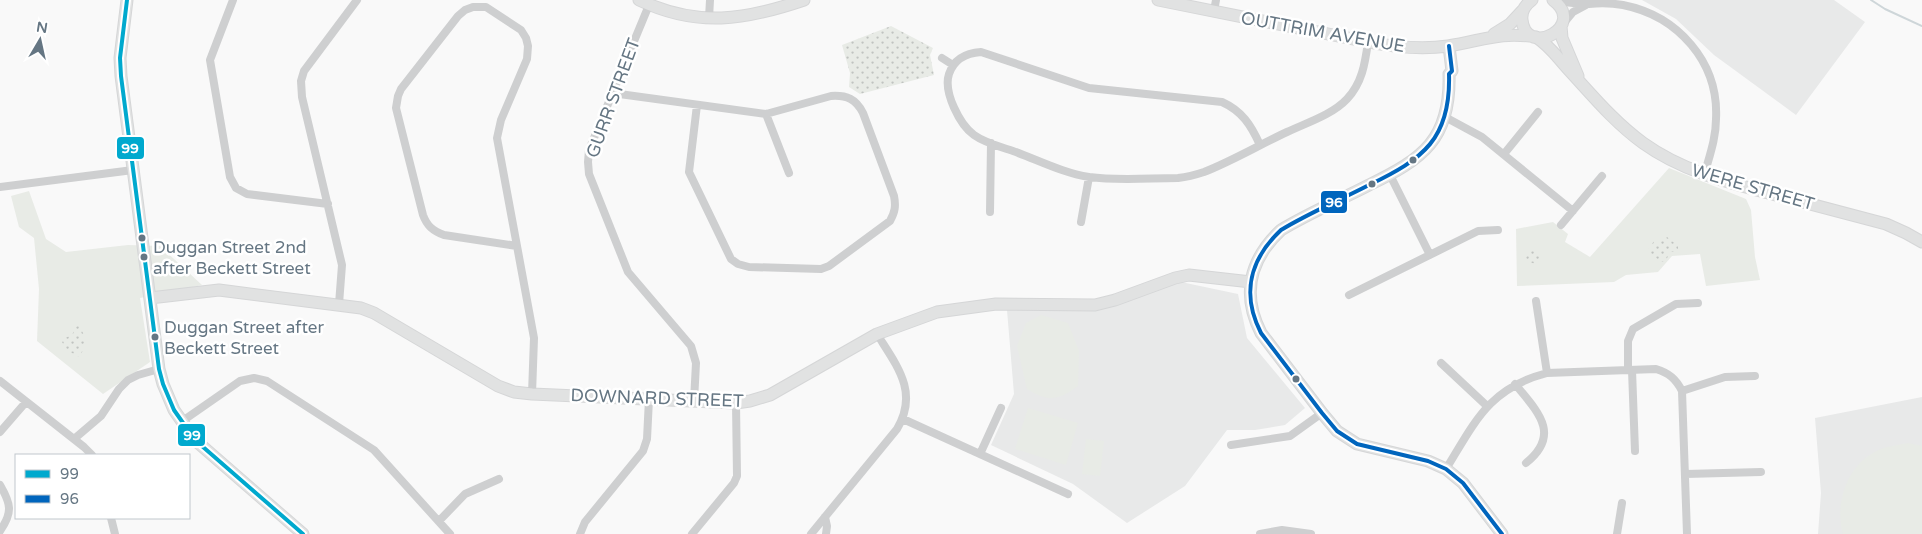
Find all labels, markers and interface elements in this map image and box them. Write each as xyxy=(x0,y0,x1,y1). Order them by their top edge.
street label: OUTTRIM AVENUE xyxy=(1239,7,1407,57)
north arrow xyxy=(15,15,65,65)
text: N xyxy=(35,18,49,37)
street label: GURR STREET xyxy=(581,35,645,161)
line badge: 99 xyxy=(116,136,145,160)
text: 99 xyxy=(121,140,139,157)
unlabelled marker xyxy=(1408,155,1418,165)
street label: WERE STREET xyxy=(1689,159,1817,215)
unlabelled marker xyxy=(1367,179,1377,189)
line badge: 96 xyxy=(1320,190,1348,214)
text: 96 xyxy=(1325,194,1343,211)
unlabelled marker xyxy=(137,233,147,243)
place label: Duggan Street 2nd after Beckett Street xyxy=(153,237,311,279)
marker: Duggan Street 2nd after Beckett Street xyxy=(139,252,149,262)
place label: Duggan Street after Beckett Street xyxy=(164,317,324,359)
marker: Duggan Street after Beckett Street xyxy=(150,332,160,342)
unlabelled marker xyxy=(1291,374,1301,384)
street label: DOWNARD STREET xyxy=(570,384,744,412)
line badge: 99 xyxy=(177,423,206,447)
text: 99 xyxy=(183,427,201,444)
legend xyxy=(15,454,190,519)
text: 99 xyxy=(60,465,79,483)
text: 96 xyxy=(60,490,79,508)

